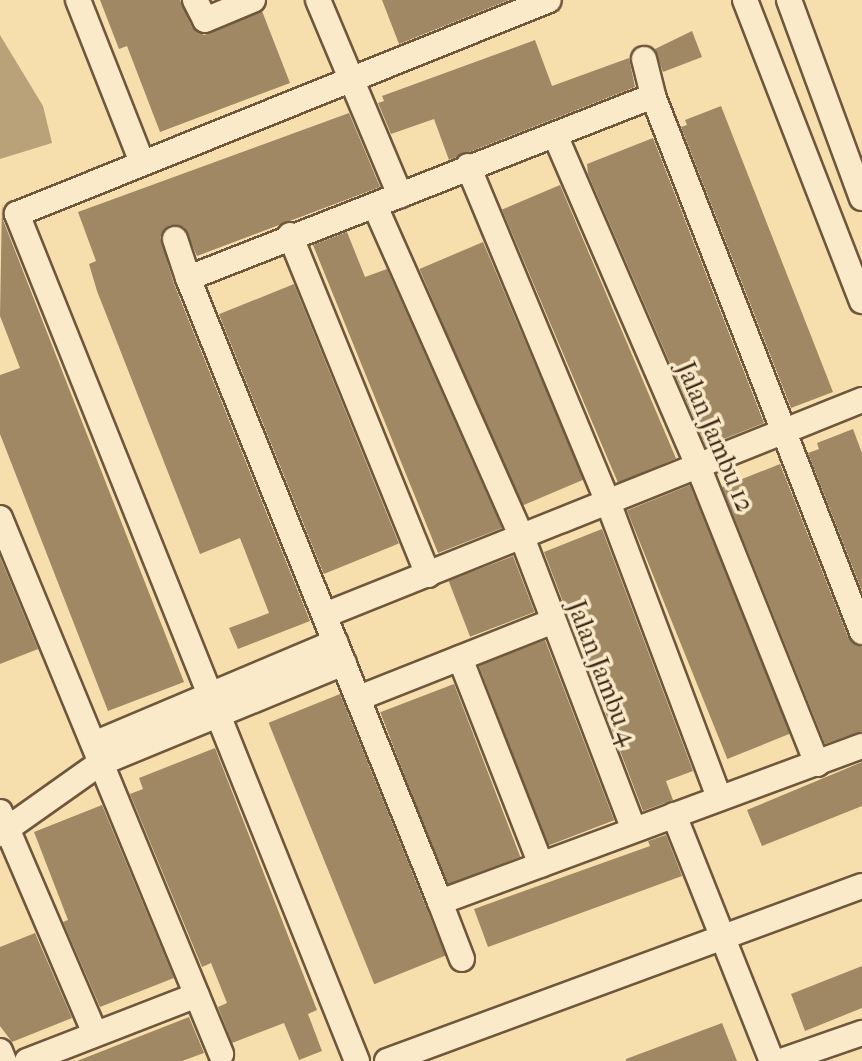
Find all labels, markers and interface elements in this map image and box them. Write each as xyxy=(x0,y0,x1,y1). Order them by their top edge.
street label: Jalan Jambu 12 xyxy=(669,357,761,517)
street label: Jalan Jambu 4 xyxy=(560,596,644,750)

